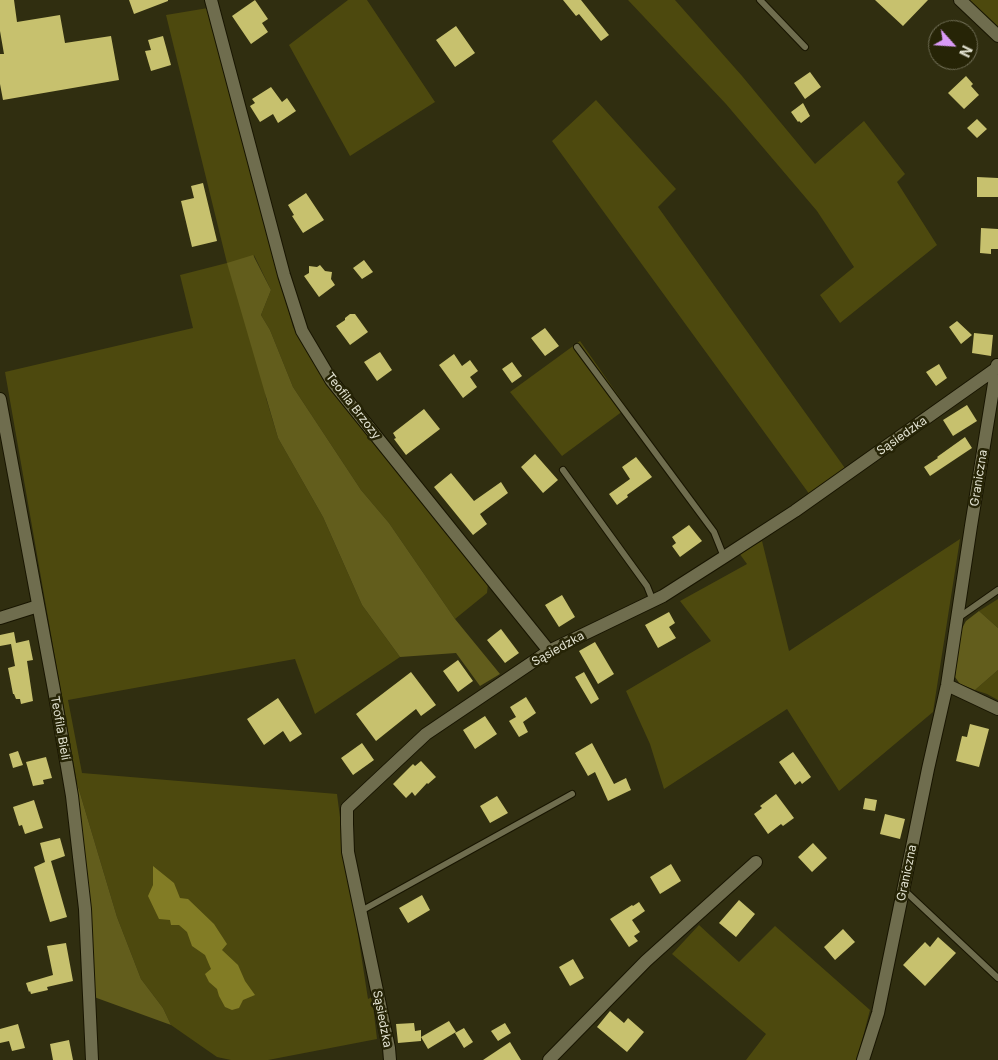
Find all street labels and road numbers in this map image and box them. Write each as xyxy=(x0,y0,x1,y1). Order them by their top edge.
street label: Teofila Brzozy xyxy=(323,370,383,442)
street label: Sąsiedzka xyxy=(874,413,930,459)
street label: Graniczna xyxy=(967,449,991,507)
street label: Sąsiedzka xyxy=(529,629,587,669)
street label: Teofila Bieli xyxy=(47,695,73,761)
street label: Graniczna xyxy=(894,843,920,903)
street label: Sąsiedzka xyxy=(369,989,395,1049)

